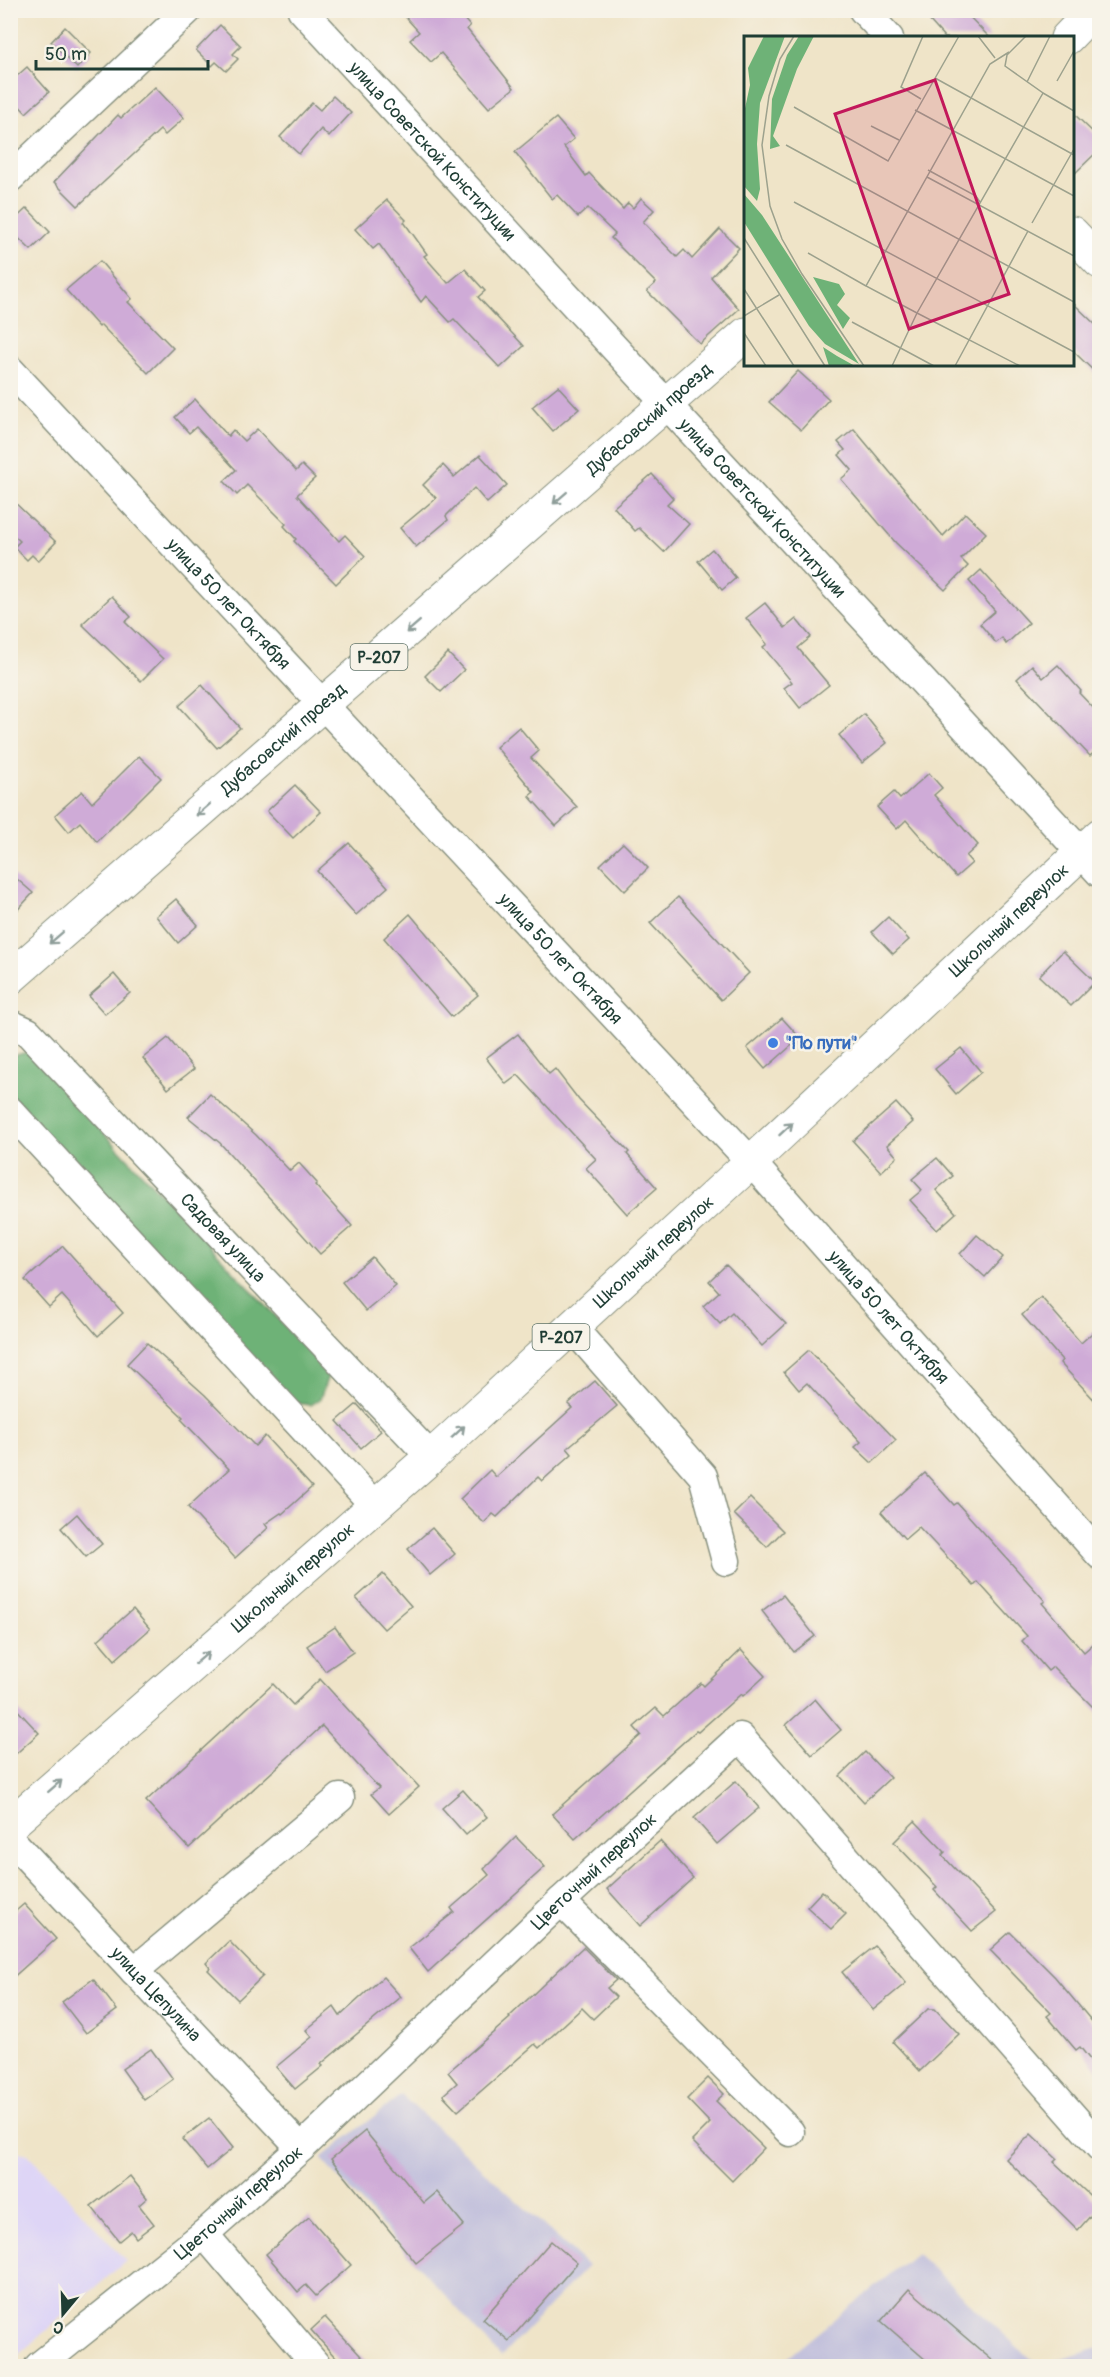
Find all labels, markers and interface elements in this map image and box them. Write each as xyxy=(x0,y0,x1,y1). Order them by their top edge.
scale bar xyxy=(36,33,208,71)
inset map xyxy=(744,36,1074,366)
text: 50 m xyxy=(45,43,87,66)
street label: улица Советской Конституции xyxy=(343,56,520,246)
street label: Дубасовский проезд xyxy=(581,358,717,481)
street label: улица Советской Конституции xyxy=(673,413,850,603)
one-way arrow xyxy=(553,491,568,505)
street label: улица 50 лет Октября xyxy=(161,533,295,675)
one-way arrow xyxy=(406,620,421,634)
road number: Р-207 xyxy=(350,644,407,670)
street label: Дубасовский проезд xyxy=(215,678,351,801)
one-way arrow xyxy=(195,804,211,817)
street label: Школьный переулок xyxy=(945,859,1074,982)
street label: улица 50 лет Октября xyxy=(493,888,627,1029)
one-way arrow xyxy=(48,932,64,945)
place label: "По пути" xyxy=(785,1032,858,1055)
marker: "По пути" xyxy=(766,1036,780,1050)
one-way arrow xyxy=(779,1122,794,1136)
street label: Садовая улица xyxy=(175,1188,270,1287)
street label: Школьный переулок xyxy=(589,1191,719,1313)
street label: улица 50 лет Октября xyxy=(822,1245,954,1389)
road number: Р-207 xyxy=(532,1324,590,1350)
one-way arrow xyxy=(450,1425,465,1439)
street label: Школьный переулок xyxy=(227,1518,360,1638)
one-way arrow xyxy=(194,1651,209,1665)
one-way arrow xyxy=(47,1780,63,1793)
street label: Цветочный переулок xyxy=(527,1808,662,1935)
street label: улица Цепулина xyxy=(105,1941,206,2047)
street label: Цветочный переулок xyxy=(170,2141,308,2265)
north arrow xyxy=(33,2284,93,2344)
text: С xyxy=(50,2316,66,2338)

